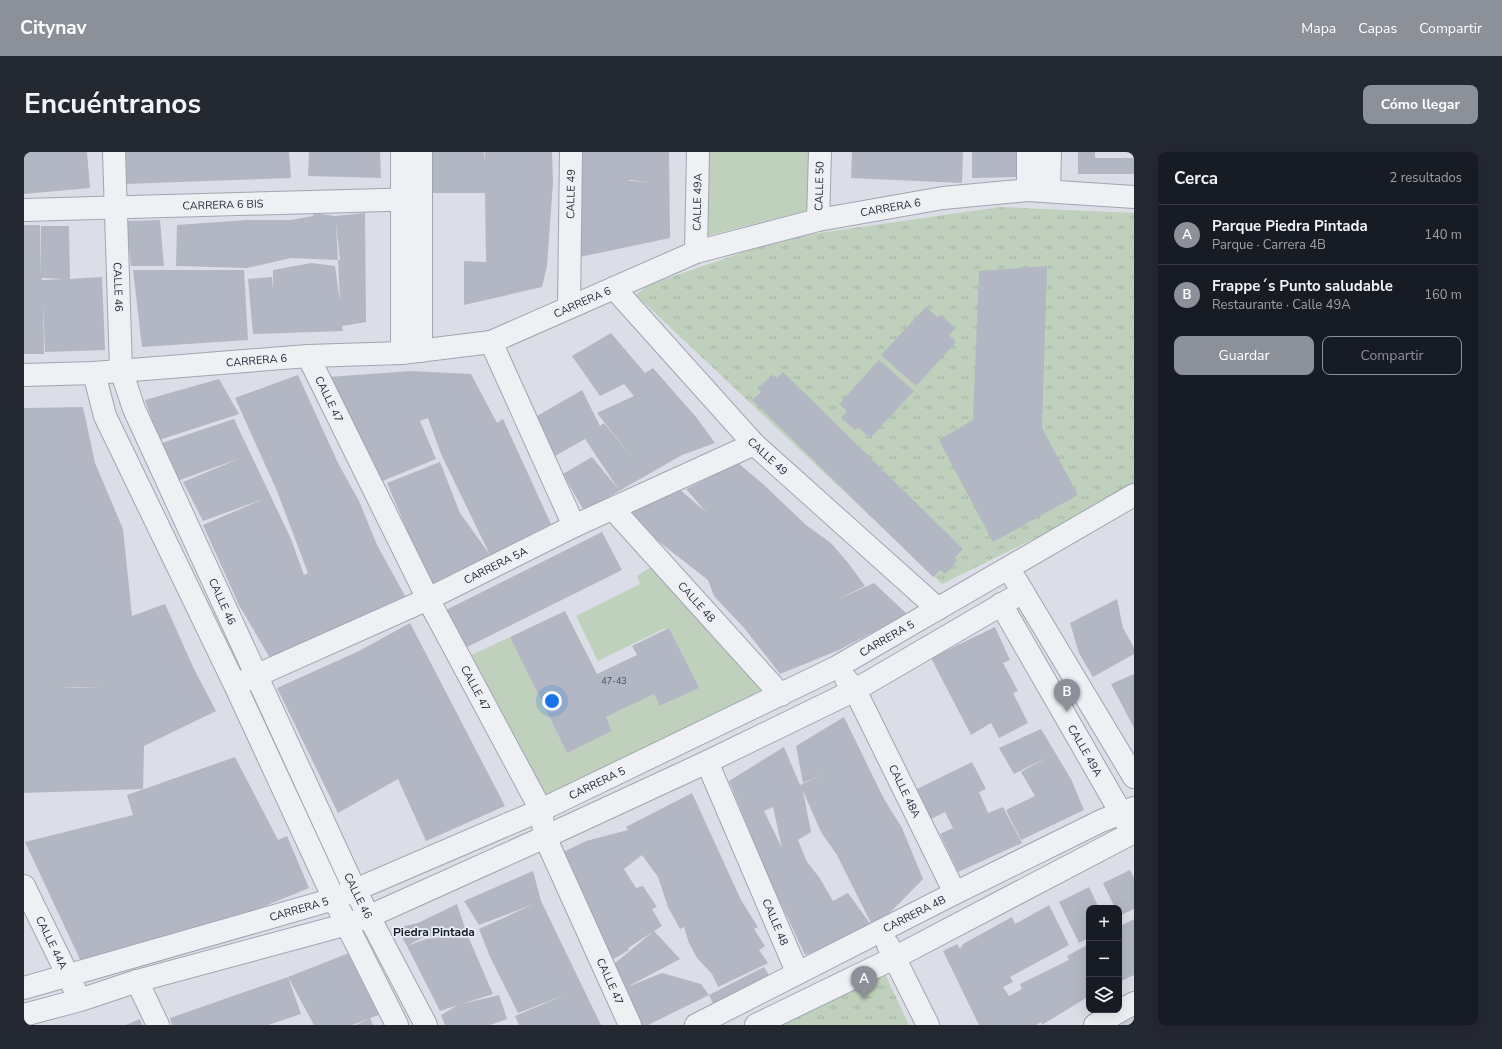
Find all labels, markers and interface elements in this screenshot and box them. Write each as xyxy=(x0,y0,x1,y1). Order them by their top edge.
text: Citynav xyxy=(20,15,87,41)
text: Mapa xyxy=(1301,19,1336,38)
text: Capas xyxy=(1358,19,1397,38)
text: Compartir xyxy=(1419,19,1482,38)
text: Encuéntranos xyxy=(24,85,201,123)
button: Cómo llegar xyxy=(1363,85,1478,124)
street label: CALLE 50 xyxy=(811,161,828,211)
text: Cerca xyxy=(1174,167,1218,190)
street label: CALLE 49 xyxy=(563,169,579,219)
text: 2 resultados xyxy=(1390,169,1462,187)
street label: CALLE 49A xyxy=(689,173,706,231)
street label: CARRERA 6 xyxy=(859,195,922,220)
street label: CARRERA 6 BIS xyxy=(182,196,264,214)
text: Parque Piedra Pintada xyxy=(1212,216,1368,236)
text: A xyxy=(1182,226,1192,244)
text: 140 m xyxy=(1424,226,1462,244)
text: Parque · Carrera 4B xyxy=(1212,236,1326,254)
street label: CALLE 46 xyxy=(110,262,126,312)
text: Frappe´s Punto saludable xyxy=(1212,276,1393,296)
street label: CARRERA 6 xyxy=(551,283,614,322)
text: B xyxy=(1183,286,1191,304)
text: 160 m xyxy=(1424,286,1462,304)
text: Restaurante · Calle 49A xyxy=(1212,296,1351,314)
button: Guardar xyxy=(1174,336,1314,375)
button: Compartir xyxy=(1322,336,1462,375)
street label: CARRERA 6 xyxy=(225,351,288,370)
street label: CALLE 47 xyxy=(311,374,347,425)
street label: CALLE 49 xyxy=(744,435,791,479)
street label: CARRERA 5A xyxy=(461,544,530,588)
street label: CALLE 46 xyxy=(205,576,239,628)
street label: CALLE 48 xyxy=(674,579,719,626)
street label: CARRERA 5 xyxy=(857,617,917,660)
street label: CALLE 47 xyxy=(457,663,494,714)
house number: 47-43 xyxy=(601,675,627,687)
pin: B xyxy=(1054,679,1080,712)
your location xyxy=(542,691,562,711)
street label: CALLE 49A xyxy=(1064,722,1106,780)
street label: CALLE 48A xyxy=(885,762,924,821)
street label: CARRERA 5 xyxy=(566,763,628,803)
street label: CALLE 46 xyxy=(340,870,376,922)
street label: CARRERA 4B xyxy=(881,892,948,936)
street label: CARRERA 5 xyxy=(268,894,331,925)
street label: CALLE 48 xyxy=(758,896,792,948)
map controls xyxy=(1086,905,1122,1013)
button: + xyxy=(1086,905,1122,941)
street label: CALLE 44A xyxy=(32,914,71,972)
district label: Piedra Pintada xyxy=(393,924,475,940)
button: − xyxy=(1086,941,1122,977)
street label: CALLE 47 xyxy=(593,956,627,1007)
pin: A xyxy=(851,966,877,999)
button: layers xyxy=(1086,977,1122,1013)

